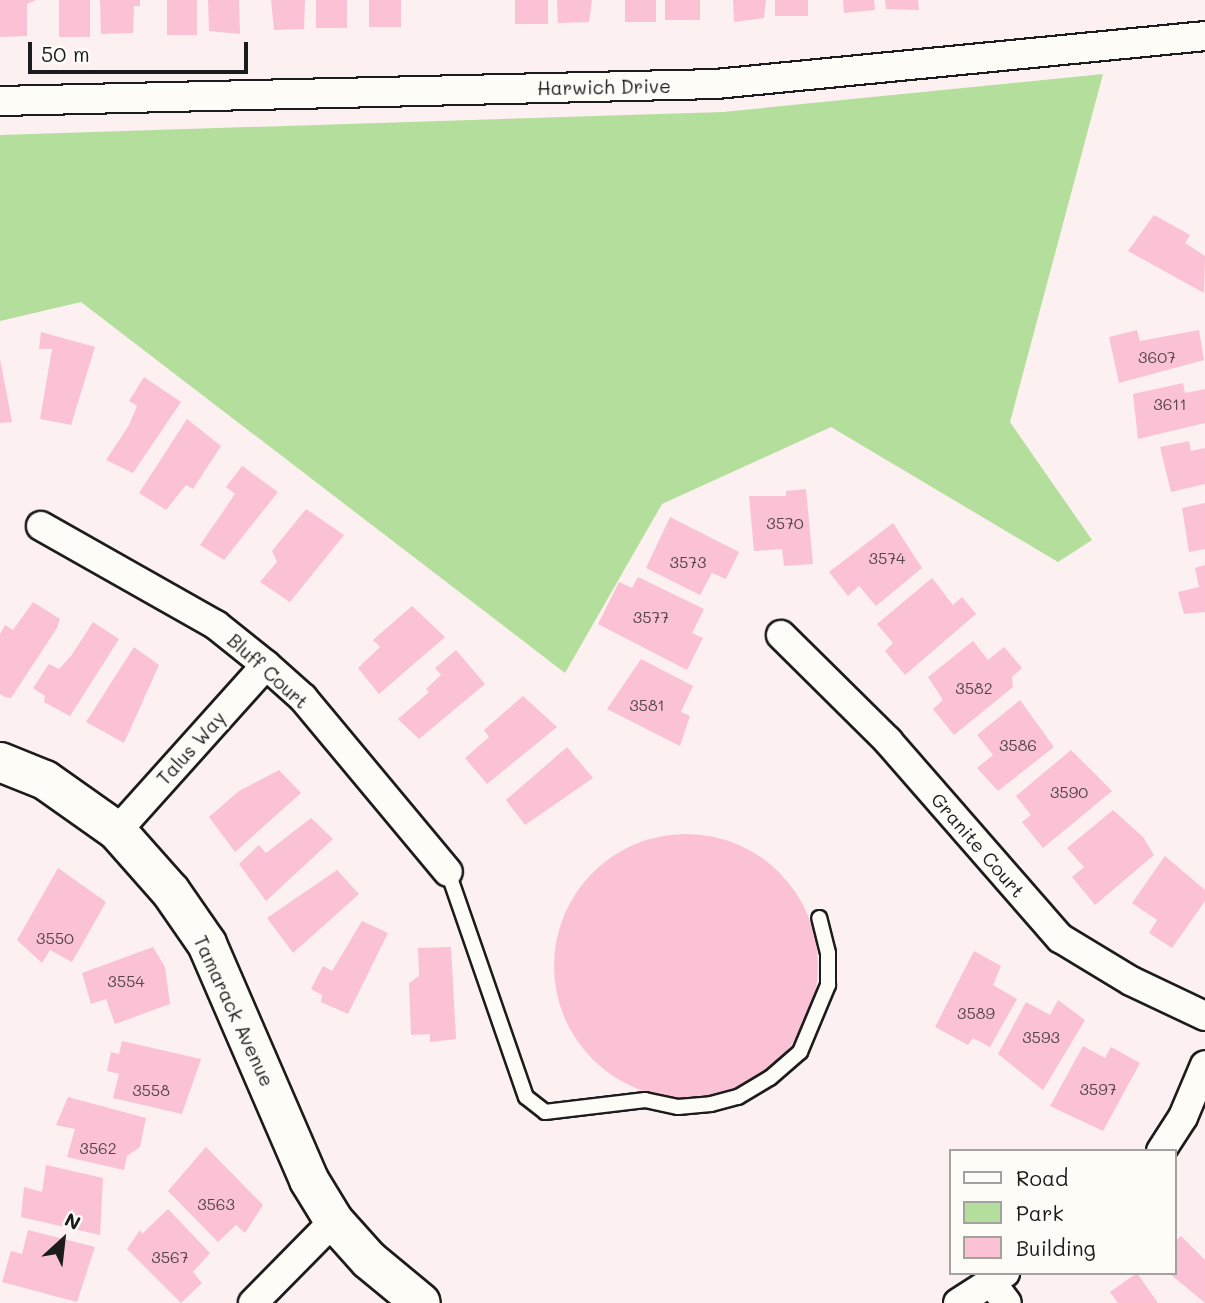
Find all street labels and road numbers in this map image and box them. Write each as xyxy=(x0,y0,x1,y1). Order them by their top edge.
street label: Harwich Drive xyxy=(537,74,671,100)
street label: Bluff Court xyxy=(223,629,313,713)
street label: Talus Way xyxy=(152,706,230,790)
street label: Granite Court xyxy=(926,788,1030,902)
street label: Tamarack Avenue xyxy=(189,932,279,1090)

